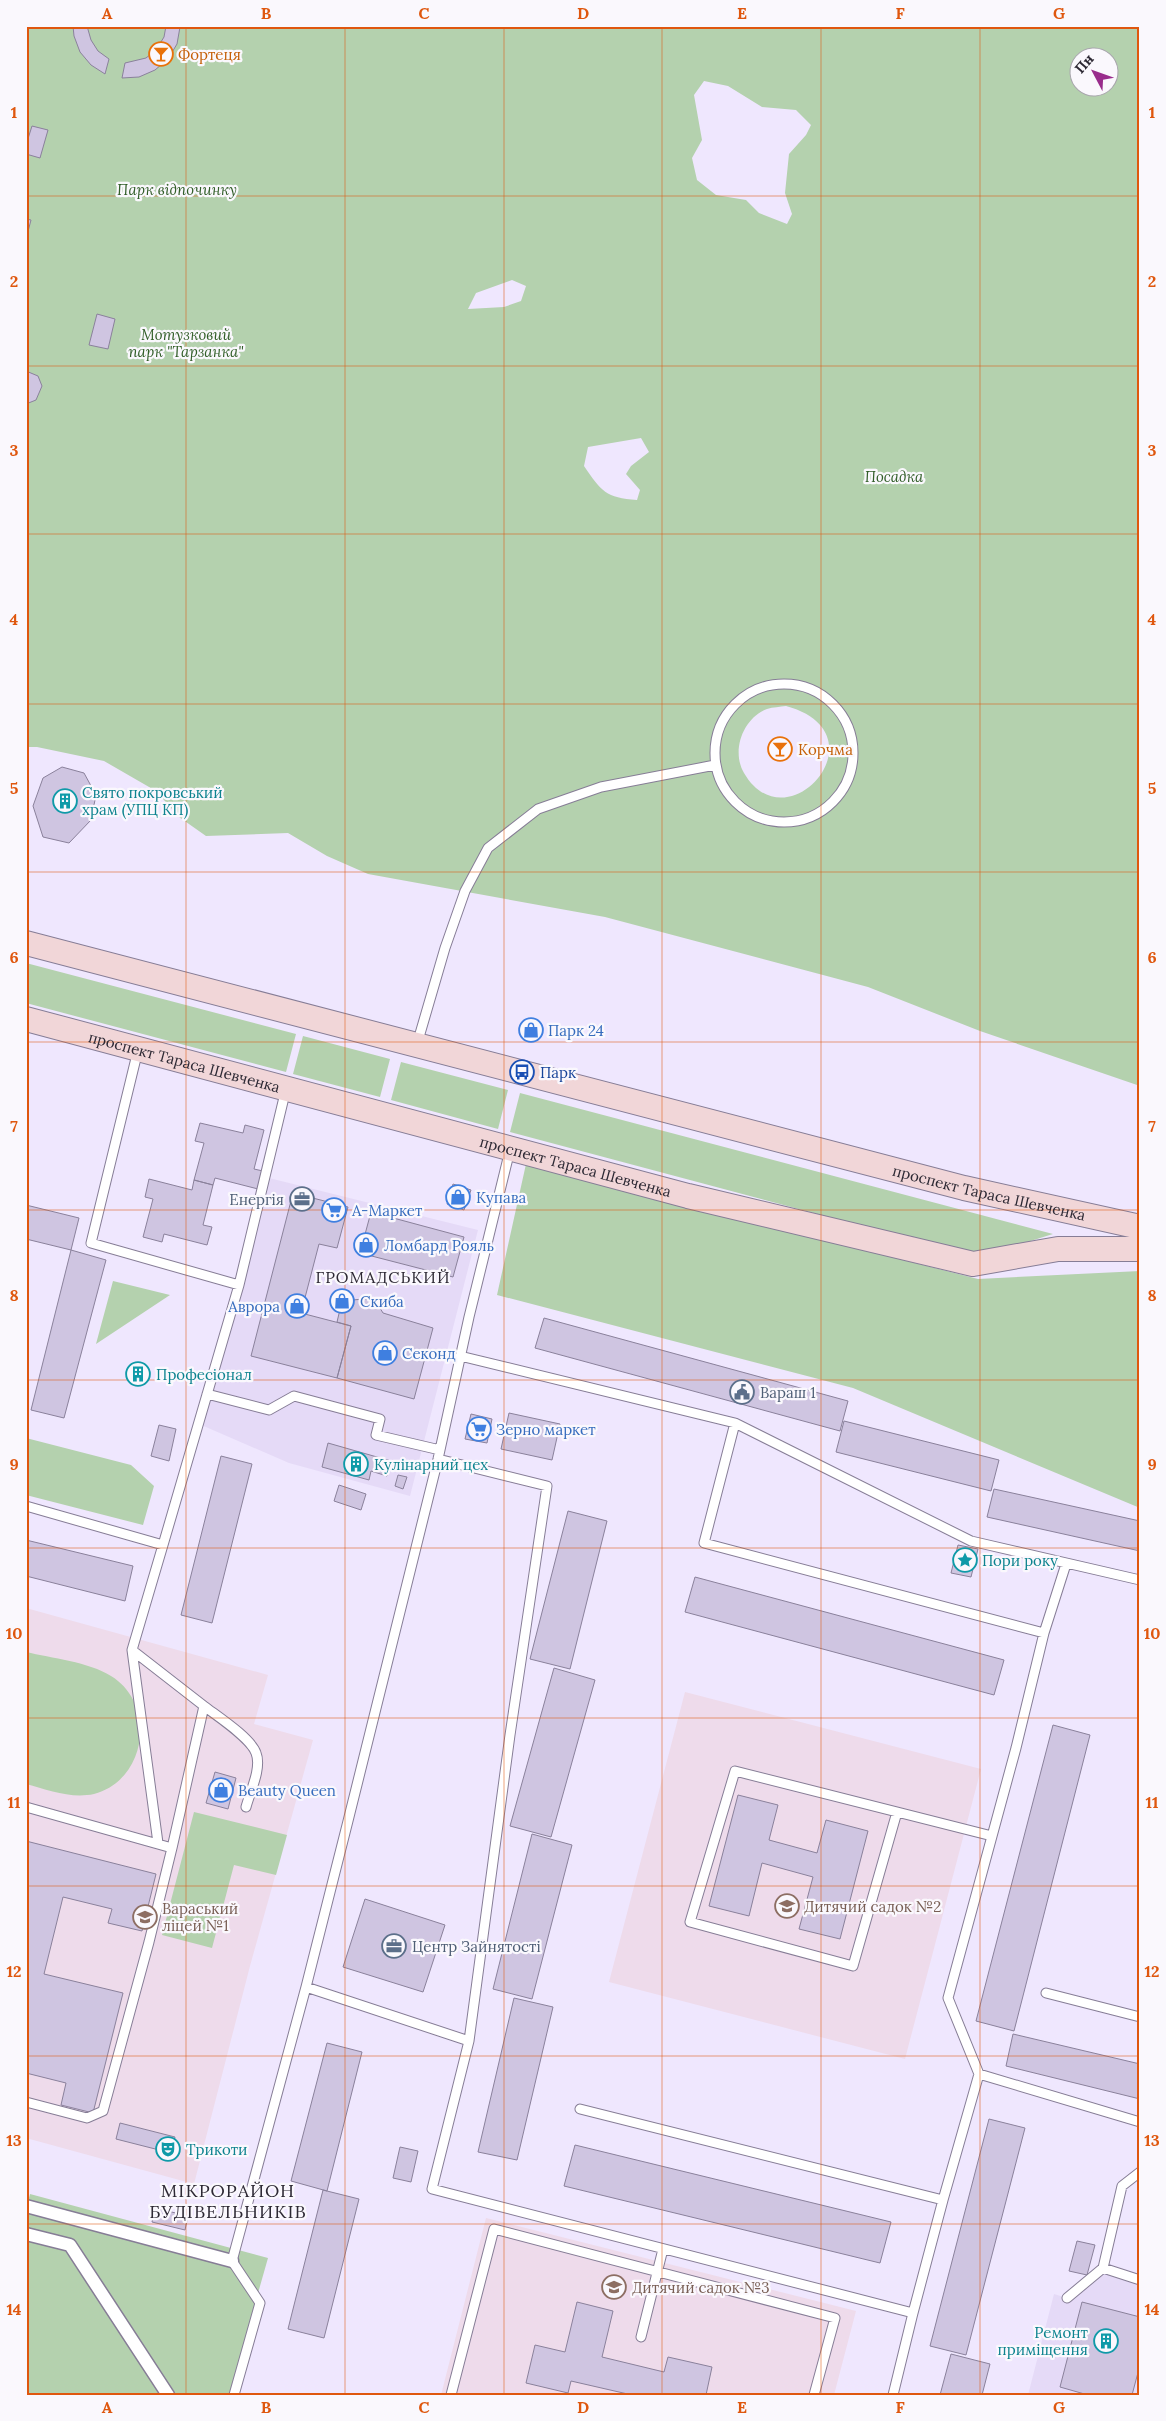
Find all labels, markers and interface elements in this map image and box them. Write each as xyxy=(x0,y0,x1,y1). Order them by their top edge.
text: A xyxy=(102,3,113,23)
text: B xyxy=(261,3,272,23)
text: C xyxy=(418,3,430,23)
text: D xyxy=(577,3,589,23)
text: E xyxy=(737,3,747,23)
text: F xyxy=(895,3,905,23)
text: G xyxy=(1053,3,1065,23)
bar icon: Фортеця xyxy=(148,41,174,67)
place label: Фортеця xyxy=(178,45,241,64)
north arrow xyxy=(1068,48,1118,98)
text: Пн xyxy=(1071,50,1098,77)
text: 1 xyxy=(11,102,17,122)
text: 1 xyxy=(1149,102,1155,122)
park label: Парк відпочинку xyxy=(117,180,237,199)
text: 2 xyxy=(10,271,18,291)
text: 2 xyxy=(1148,271,1156,291)
park label: Мотузковий парк "Тарзанка" xyxy=(128,325,244,361)
text: 3 xyxy=(10,440,19,460)
text: 3 xyxy=(1148,440,1157,460)
park label: Посадка xyxy=(865,467,924,486)
text: 4 xyxy=(10,609,19,629)
text: 4 xyxy=(1148,609,1157,629)
bar icon: Корчма xyxy=(767,736,793,762)
place label: Корчма xyxy=(798,740,853,759)
text: 5 xyxy=(10,778,19,798)
text: 5 xyxy=(1148,778,1157,798)
place label: Свято покровський храм (УПЦ КП) xyxy=(82,783,223,820)
building icon: Свято покровський храм (УПЦ КП) xyxy=(52,788,78,814)
text: 6 xyxy=(9,947,19,967)
text: 6 xyxy=(1147,947,1157,967)
shop icon: Парк 24 xyxy=(518,1017,544,1043)
place label: Парк 24 xyxy=(548,1021,604,1040)
street label: проспект Тараса Шевченка xyxy=(87,1027,283,1096)
bus stop icon: Парк xyxy=(509,1059,535,1085)
place label: Парк xyxy=(540,1063,576,1082)
text: 7 xyxy=(10,1116,18,1136)
text: 7 xyxy=(1148,1116,1156,1136)
street label: проспект Тараса Шевченка xyxy=(478,1131,674,1201)
street label: проспект Тараса Шевченка xyxy=(891,1160,1088,1224)
shop icon: Купава xyxy=(445,1184,471,1210)
office icon: Енергія xyxy=(289,1186,315,1212)
place label: Купава xyxy=(476,1188,527,1207)
place label: Енергія xyxy=(229,1190,284,1209)
supermarket icon: А-Маркет xyxy=(321,1197,347,1223)
place label: А-Маркет xyxy=(351,1201,423,1220)
shop icon: Ломбард Рояль xyxy=(353,1232,379,1258)
place label: Ломбард Рояль xyxy=(384,1236,494,1255)
district label: ГРОМАДСЬКИЙ xyxy=(315,1267,451,1287)
text: 8 xyxy=(9,1285,19,1305)
text: 8 xyxy=(1147,1285,1157,1305)
shop icon: Скиба xyxy=(329,1288,355,1314)
place label: Скиба xyxy=(360,1292,404,1311)
shop icon: Аврора xyxy=(284,1293,310,1319)
place label: Аврора xyxy=(227,1297,280,1316)
shop icon: Секонд xyxy=(372,1340,398,1366)
place label: Секонд xyxy=(402,1344,456,1363)
building icon: Професіонал xyxy=(125,1361,151,1387)
place label: Професіонал xyxy=(156,1365,252,1384)
public building icon: Вараш 1 xyxy=(729,1379,755,1405)
place label: Вараш 1 xyxy=(760,1383,816,1402)
supermarket icon: Зерно маркет xyxy=(466,1416,492,1442)
place label: Зерно маркет xyxy=(496,1420,596,1439)
building icon: Кулінарний цех xyxy=(343,1451,369,1477)
text: 9 xyxy=(9,1454,19,1474)
text: 9 xyxy=(1147,1454,1157,1474)
place label: Кулінарний цех xyxy=(374,1455,488,1474)
place icon: Пори року xyxy=(952,1547,978,1573)
place label: Пори року xyxy=(982,1551,1058,1570)
text: 10 xyxy=(6,1623,22,1643)
text: 10 xyxy=(1144,1623,1160,1643)
shop icon: Beauty Queen xyxy=(208,1777,234,1803)
place label: Beauty Queen xyxy=(238,1781,336,1800)
text: 11 xyxy=(8,1792,21,1812)
text: 11 xyxy=(1146,1792,1159,1812)
school or university icon: Дитячий садок №2 xyxy=(774,1893,800,1919)
place label: Дитячий садок №2 xyxy=(804,1897,941,1916)
place label: Вараський ліцей №1 xyxy=(162,1899,238,1935)
school or university icon: Вараський ліцей №1 xyxy=(132,1904,158,1930)
office icon: Центр Зайнятості xyxy=(381,1933,407,1959)
place label: Центр Зайнятості xyxy=(412,1937,541,1956)
text: 12 xyxy=(6,1961,22,1981)
text: 12 xyxy=(1144,1961,1160,1981)
text: 13 xyxy=(6,2130,22,2150)
text: 13 xyxy=(1144,2130,1160,2150)
theatre icon: Трикоти xyxy=(155,2136,181,2162)
place label: Трикоти xyxy=(186,2140,248,2159)
district label: МІКРОРАЙОН БУДІВЕЛЬНИКІВ xyxy=(149,2179,307,2223)
school or university icon: Дитячий садок №3 xyxy=(601,2274,627,2300)
place label: Дитячий садок №3 xyxy=(632,2278,770,2297)
text: 14 xyxy=(6,2299,22,2319)
text: 14 xyxy=(1144,2299,1160,2319)
place label: Ремонт приміщення xyxy=(998,2323,1089,2359)
building icon: Ремонт приміщення xyxy=(1093,2328,1119,2354)
text: A xyxy=(102,2397,113,2417)
text: B xyxy=(261,2397,272,2417)
text: C xyxy=(418,2397,430,2417)
text: D xyxy=(577,2397,589,2417)
text: E xyxy=(737,2397,747,2417)
text: F xyxy=(895,2397,905,2417)
text: G xyxy=(1053,2397,1065,2417)

